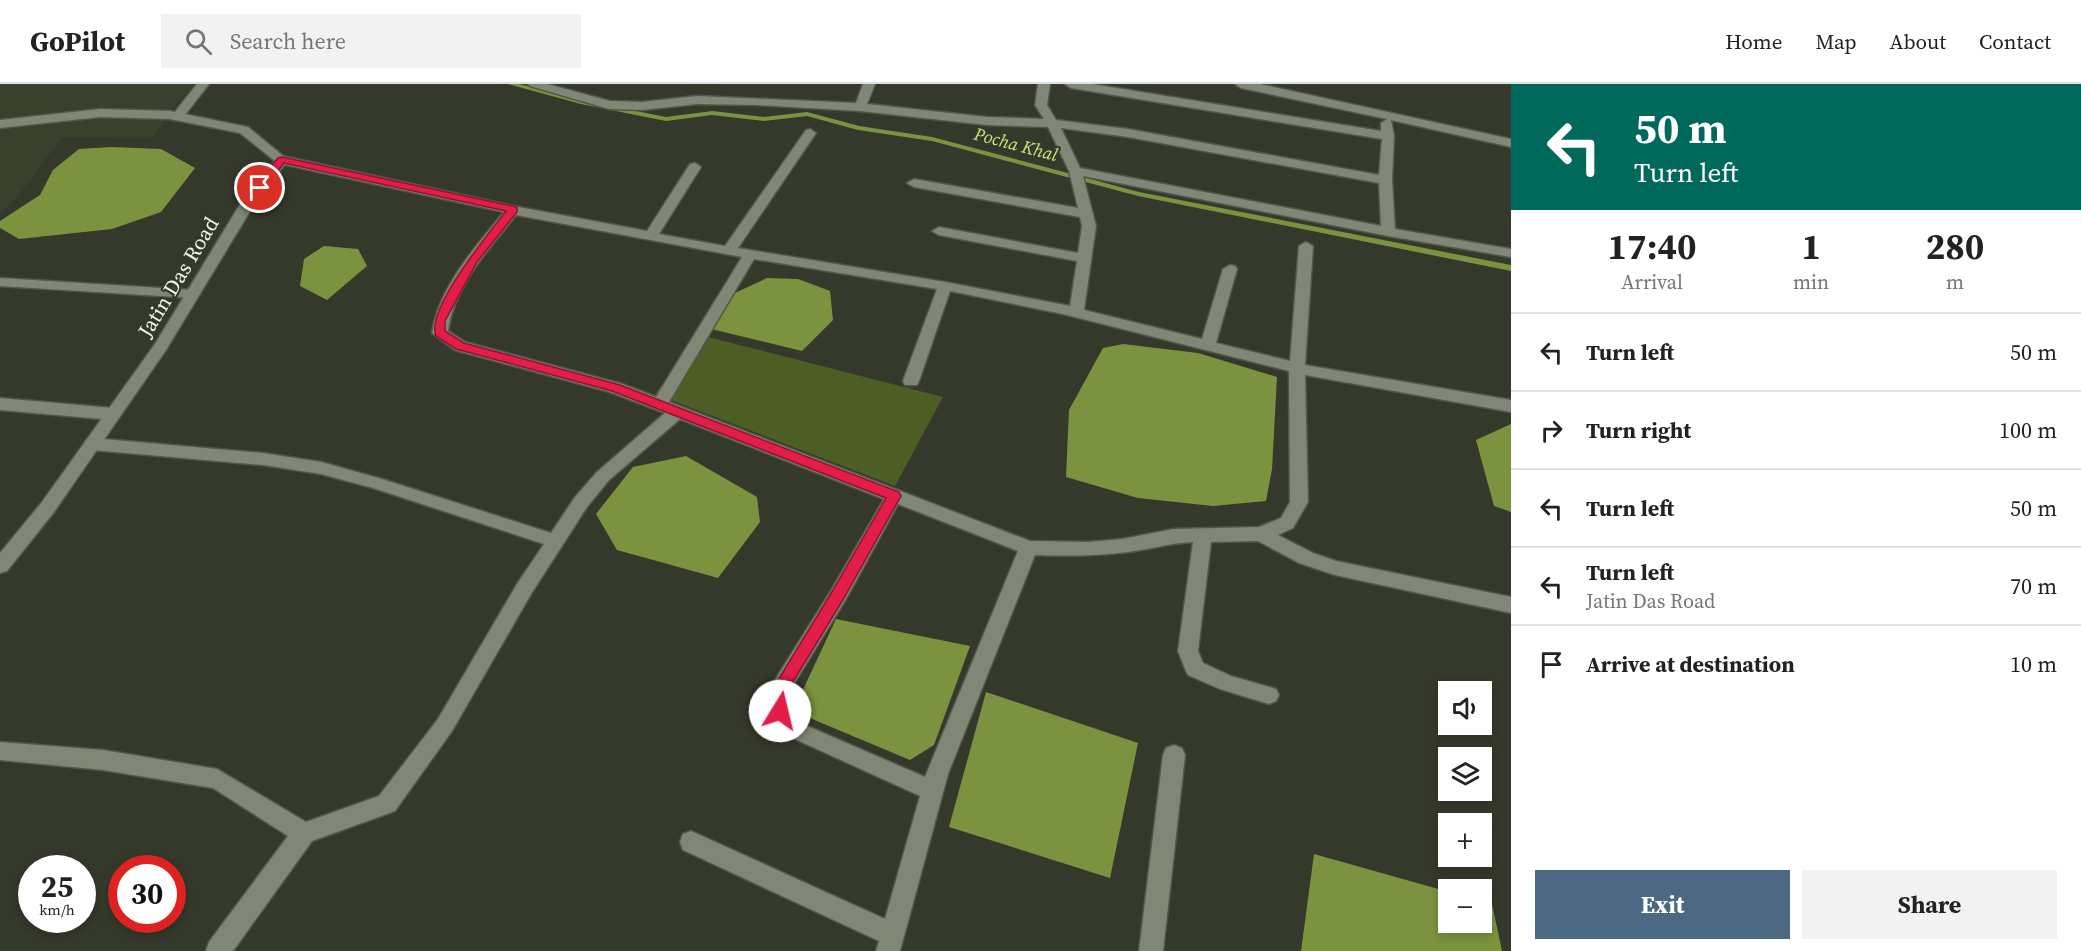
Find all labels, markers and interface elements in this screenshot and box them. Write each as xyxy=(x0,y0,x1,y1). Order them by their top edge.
search box xyxy=(161,14,581,68)
text: GoPilot xyxy=(30,22,125,60)
icon: search xyxy=(182,25,215,58)
text: Search here xyxy=(230,26,346,56)
text: Home xyxy=(1725,27,1783,56)
text: Map xyxy=(1816,27,1857,56)
text: About xyxy=(1890,27,1946,56)
text: Contact xyxy=(1979,27,2051,56)
text: 50 m xyxy=(1634,99,1727,157)
icon: left xyxy=(1535,108,1613,186)
water label: Pocha Khal xyxy=(971,121,1060,167)
text: Turn left xyxy=(1634,154,1738,191)
pin xyxy=(234,162,285,213)
icon: arrive xyxy=(243,171,276,204)
street label: Jatin Das Road xyxy=(130,211,225,344)
text: 17:40 xyxy=(1608,222,1696,271)
text: 1 xyxy=(1801,222,1821,271)
text: 280 xyxy=(1926,222,1984,271)
text: Arrival xyxy=(1621,268,1683,296)
text: min xyxy=(1793,268,1829,296)
text: m xyxy=(1946,268,1964,296)
icon: left xyxy=(1535,336,1568,369)
text: Turn left xyxy=(1586,337,1674,367)
text: 50 m xyxy=(2010,337,2057,367)
icon: right xyxy=(1535,414,1568,447)
text: Turn right xyxy=(1586,415,1691,445)
text: 100 m xyxy=(1999,415,2057,445)
icon: left xyxy=(1535,492,1568,525)
text: Turn left xyxy=(1586,493,1674,523)
text: 50 m xyxy=(2010,493,2057,523)
text: Turn left xyxy=(1586,557,1674,587)
icon: left xyxy=(1535,570,1568,603)
text: 70 m xyxy=(2010,571,2057,601)
text: Jatin Das Road xyxy=(1586,587,1715,615)
icon: arrive xyxy=(1535,648,1568,681)
text: Arrive at destination xyxy=(1586,649,1795,679)
text: 10 m xyxy=(2010,649,2057,679)
position arrow xyxy=(748,679,812,743)
map controls xyxy=(1438,681,1492,933)
button: sound xyxy=(1438,681,1492,735)
button: layers xyxy=(1438,747,1492,801)
button: + xyxy=(1438,813,1492,867)
speed limit sign: 30 xyxy=(108,855,186,933)
text: 25 xyxy=(41,866,73,907)
button: Exit xyxy=(1535,870,1790,939)
button: Share xyxy=(1802,870,2057,939)
button: − xyxy=(1438,879,1492,933)
text: km/h xyxy=(39,899,75,920)

